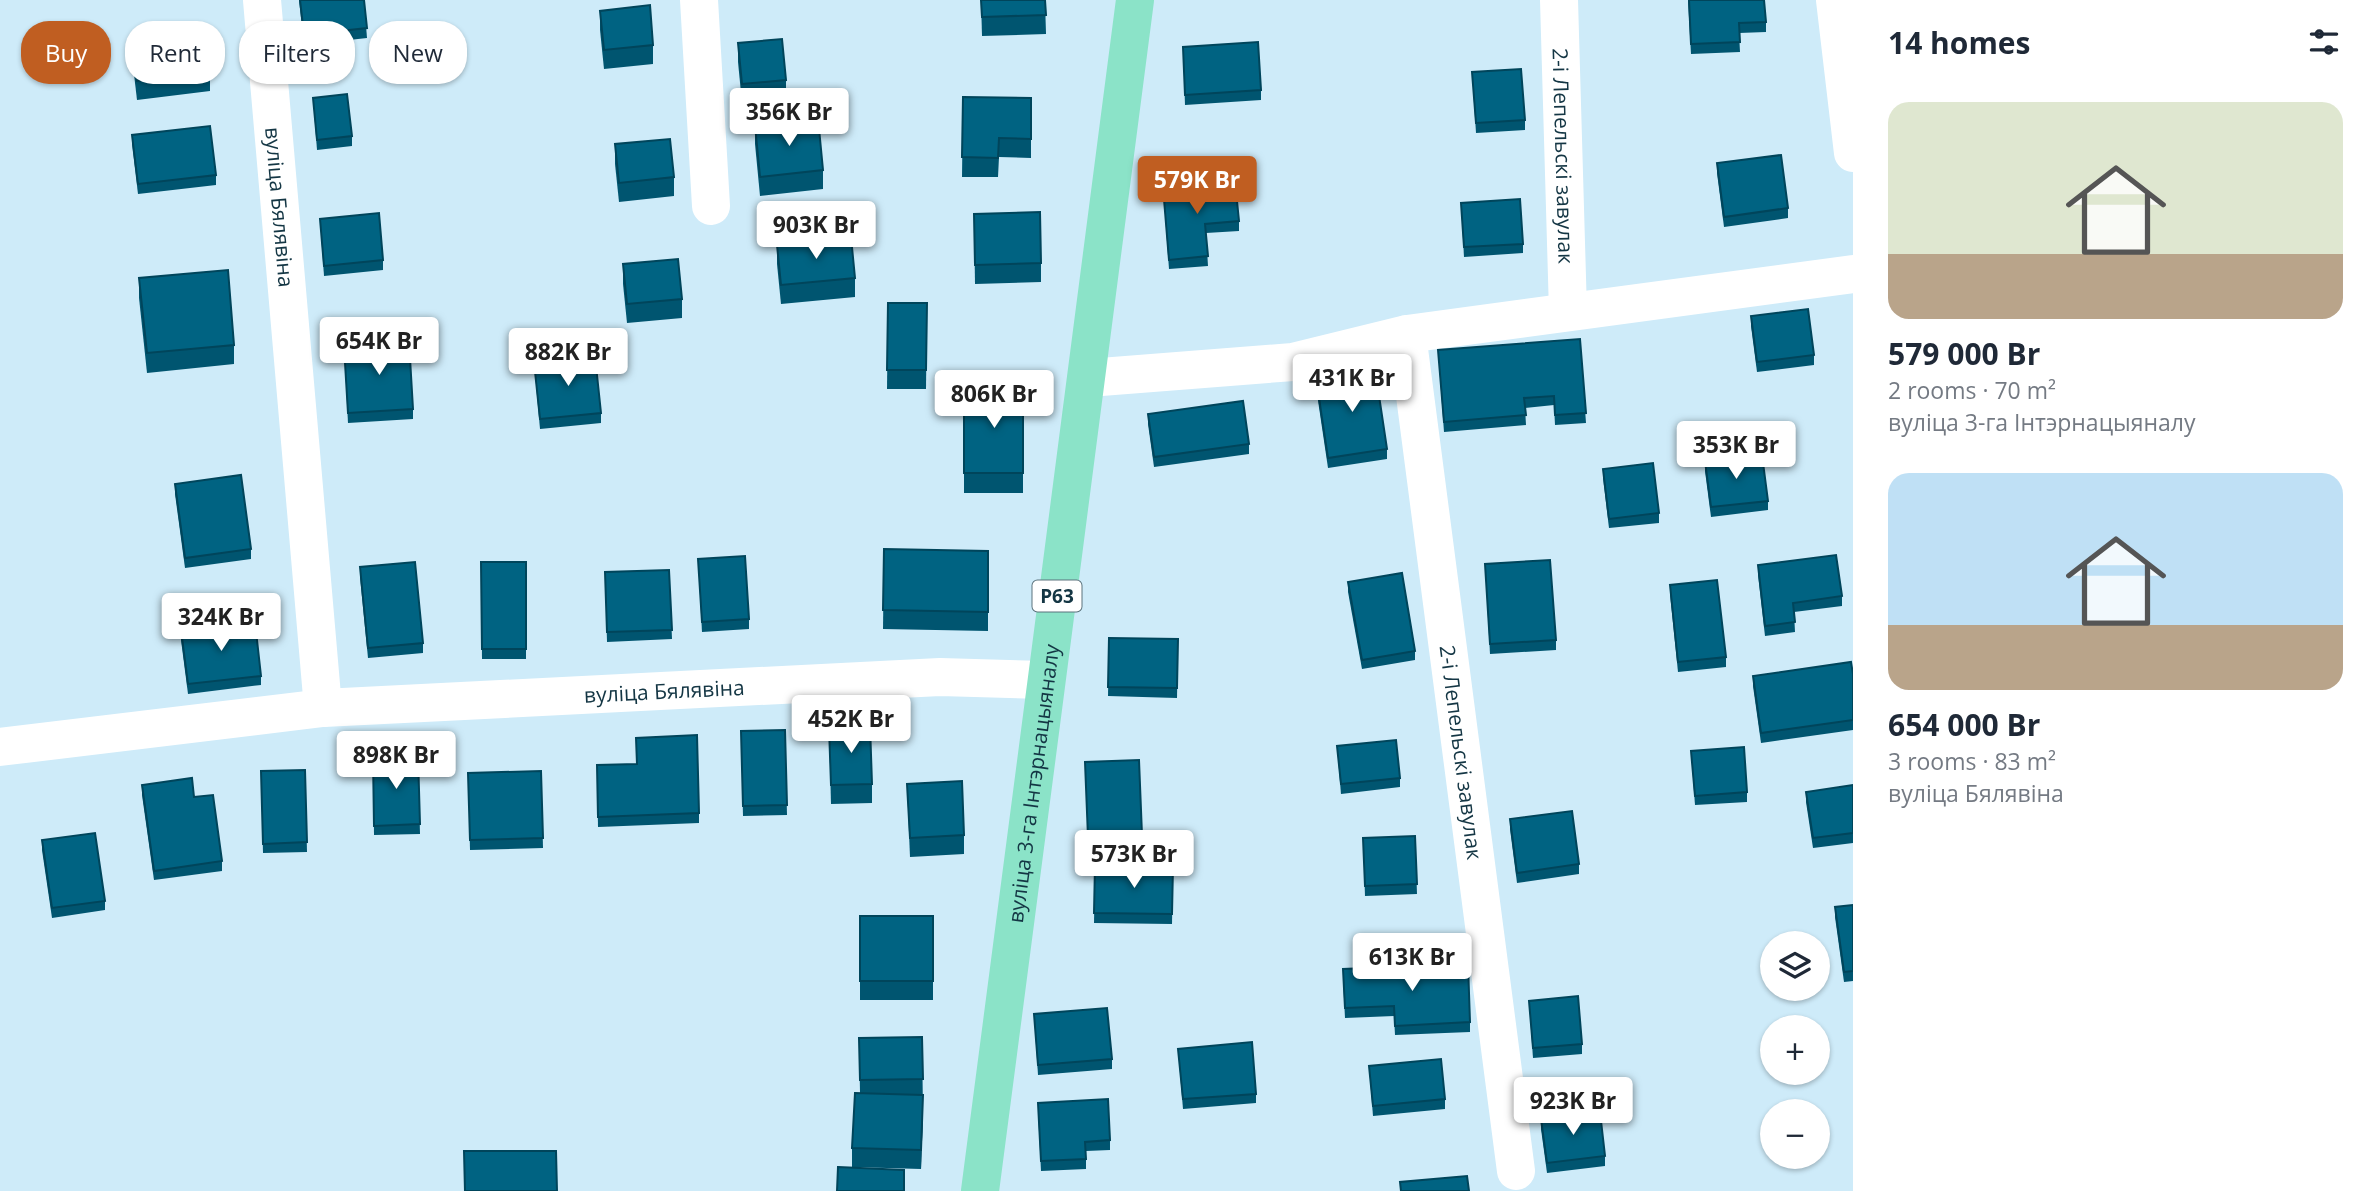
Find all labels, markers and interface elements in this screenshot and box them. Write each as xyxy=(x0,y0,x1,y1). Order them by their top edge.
chip: Buy xyxy=(21,21,111,84)
chip: Rent xyxy=(125,21,225,84)
chip: Filters xyxy=(239,21,355,84)
chip: New xyxy=(369,21,467,84)
text: 14 homes xyxy=(1888,22,2031,63)
icon: filters xyxy=(2305,23,2343,61)
street label: 2-і Лепельскі завулак xyxy=(1546,48,1581,264)
pin: 356K Br xyxy=(724,88,854,148)
text: 356K Br xyxy=(746,95,832,127)
street label: вуліца Бялявіна xyxy=(259,126,301,289)
icon: home xyxy=(2053,147,2179,273)
pin: 579K Br xyxy=(1132,156,1262,216)
text: 579K Br xyxy=(1154,163,1240,195)
pin: 903K Br xyxy=(751,202,881,261)
text: 903K Br xyxy=(773,208,859,240)
pin: 654K Br xyxy=(314,318,444,377)
text: 654K Br xyxy=(336,324,422,356)
pin: 882K Br xyxy=(503,328,633,388)
text: 579 000 Br xyxy=(1888,333,2040,374)
text: 882K Br xyxy=(525,335,611,367)
pin: 431K Br xyxy=(1287,354,1417,414)
text: 431K Br xyxy=(1309,361,1395,393)
pin: 806K Br xyxy=(929,370,1059,430)
text: 2 rooms · 70 m² xyxy=(1888,374,2056,406)
text: 806K Br xyxy=(951,377,1037,409)
text: вуліца 3-га Інтэрнацыяналу xyxy=(1888,406,2195,438)
pin: 353K Br xyxy=(1671,421,1801,481)
text: 353K Br xyxy=(1693,428,1779,460)
icon: home xyxy=(2053,518,2179,644)
road number: Р63 xyxy=(1032,580,1082,611)
pin: 324K Br xyxy=(156,594,286,653)
text: 324K Br xyxy=(178,600,264,632)
street label: вуліца 3-га Інтэрнацыяналу xyxy=(1001,642,1065,925)
street label: 2-і Лепельскі завулак xyxy=(1434,644,1489,862)
street label: вуліца Бялявіна xyxy=(583,673,745,709)
pin: 452K Br xyxy=(786,696,916,755)
text: 452K Br xyxy=(808,702,894,734)
text: 654 000 Br xyxy=(1888,704,2040,745)
pin: 898K Br xyxy=(331,732,461,791)
text: 898K Br xyxy=(353,738,439,770)
text: 3 rooms · 83 m² xyxy=(1888,745,2056,777)
text: вуліца Бялявіна xyxy=(1888,777,2064,809)
pin: 573K Br xyxy=(1069,830,1199,890)
text: 573K Br xyxy=(1091,837,1177,869)
map controls xyxy=(1760,931,1830,1169)
button: layers xyxy=(1760,931,1830,1001)
pin: 613K Br xyxy=(1347,934,1477,993)
text: 613K Br xyxy=(1369,940,1455,972)
button: + xyxy=(1760,1015,1830,1085)
pin: 923K Br xyxy=(1508,1078,1638,1137)
text: 923K Br xyxy=(1530,1084,1616,1116)
button: − xyxy=(1760,1099,1830,1169)

